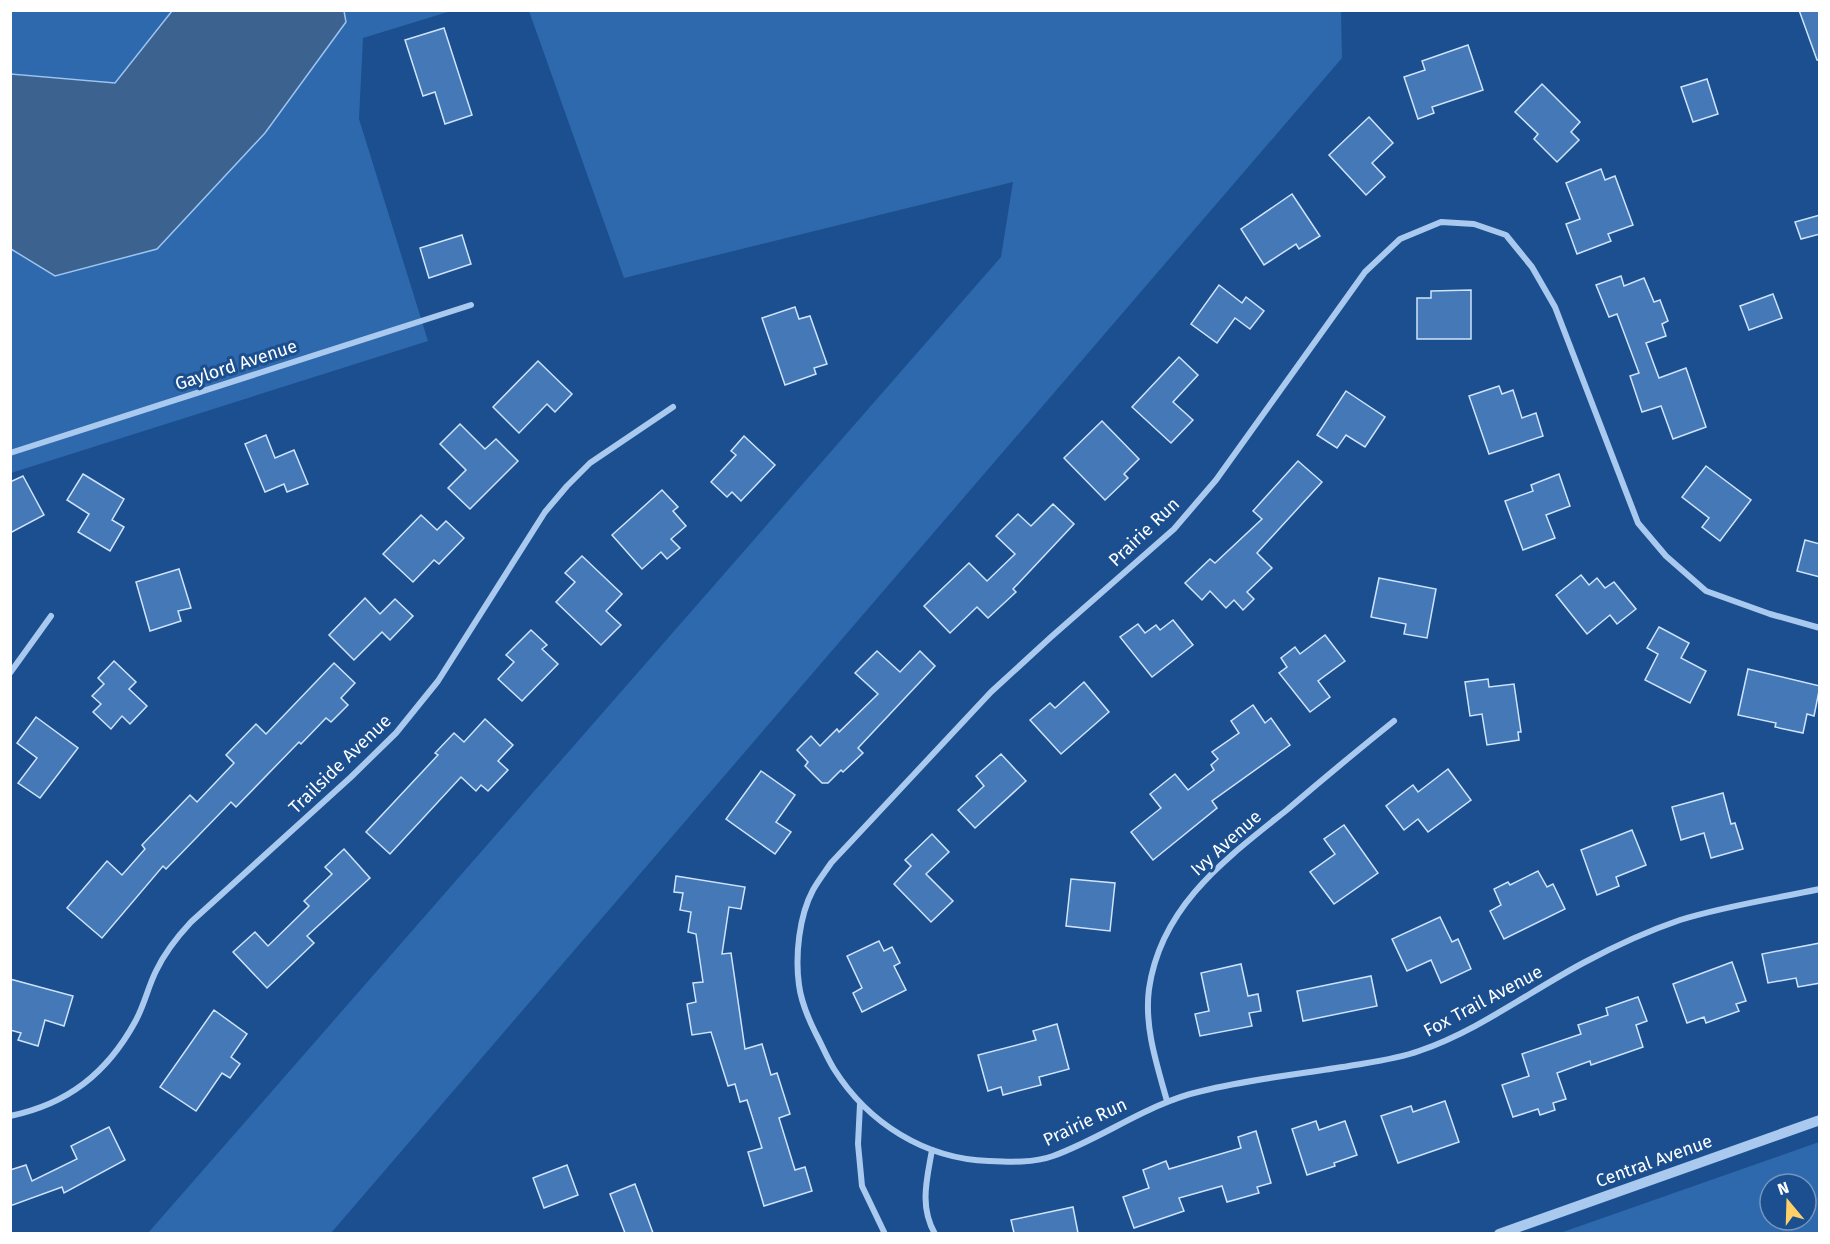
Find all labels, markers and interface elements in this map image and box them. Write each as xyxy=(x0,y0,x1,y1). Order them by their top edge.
street label: Gaylord Avenue xyxy=(172,335,300,395)
street label: Prairie Run xyxy=(1104,493,1184,571)
street label: Trailside Avenue xyxy=(284,710,396,818)
street label: Ivy Avenue xyxy=(1186,806,1266,880)
street label: Fox Trail Avenue xyxy=(1420,960,1546,1042)
street label: Prairie Run xyxy=(1040,1093,1130,1151)
street label: Central Avenue xyxy=(1593,1130,1715,1192)
north arrow xyxy=(1758,1172,1818,1232)
text: N xyxy=(1775,1178,1791,1199)

